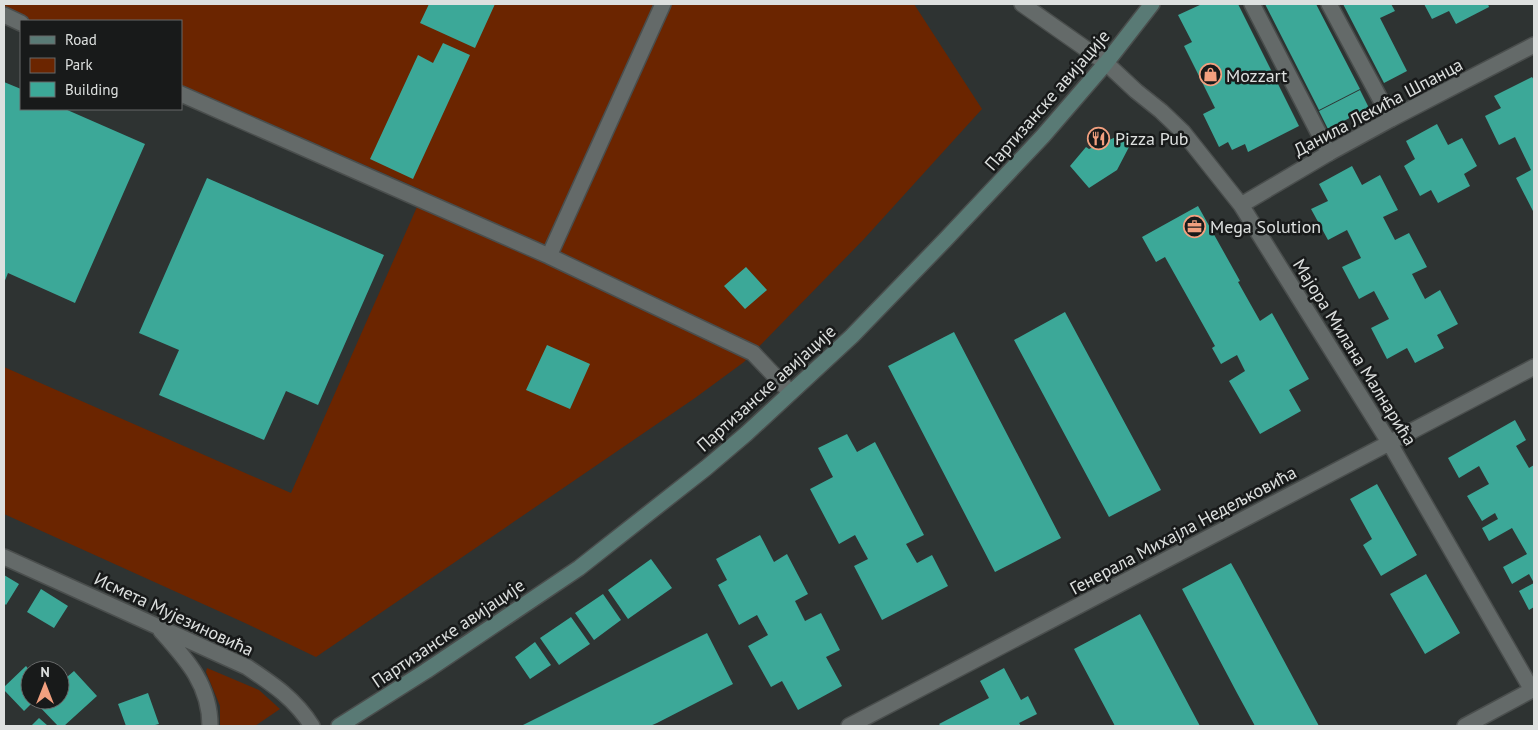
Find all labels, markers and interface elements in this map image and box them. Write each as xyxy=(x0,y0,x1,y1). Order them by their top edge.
legend xyxy=(20,20,182,110)
street label: Партизанске авијације xyxy=(979,25,1115,175)
text: Road xyxy=(65,30,97,49)
street label: Данила Лекића Шпанца xyxy=(1289,53,1467,161)
text: Park xyxy=(65,55,93,74)
shop icon: Mozzart xyxy=(1198,63,1222,87)
place label: Mozzart xyxy=(1226,64,1287,87)
text: Building xyxy=(65,80,119,99)
restaurant icon: Pizza Pub xyxy=(1087,126,1111,150)
place label: Pizza Pub xyxy=(1115,127,1189,150)
office icon: Mega Solution xyxy=(1182,214,1206,238)
place label: Mega Solution xyxy=(1210,215,1321,238)
street label: Мајора Милана Малнарића xyxy=(1288,254,1422,450)
street label: Партизанске авијације xyxy=(692,319,840,457)
street label: Генерала Михајла Недељковића xyxy=(1066,460,1300,600)
street label: Исмета Мујезиновића xyxy=(91,567,257,661)
street label: Партизанске авијације xyxy=(367,573,529,693)
north arrow xyxy=(20,660,70,710)
text: N xyxy=(40,663,50,681)

